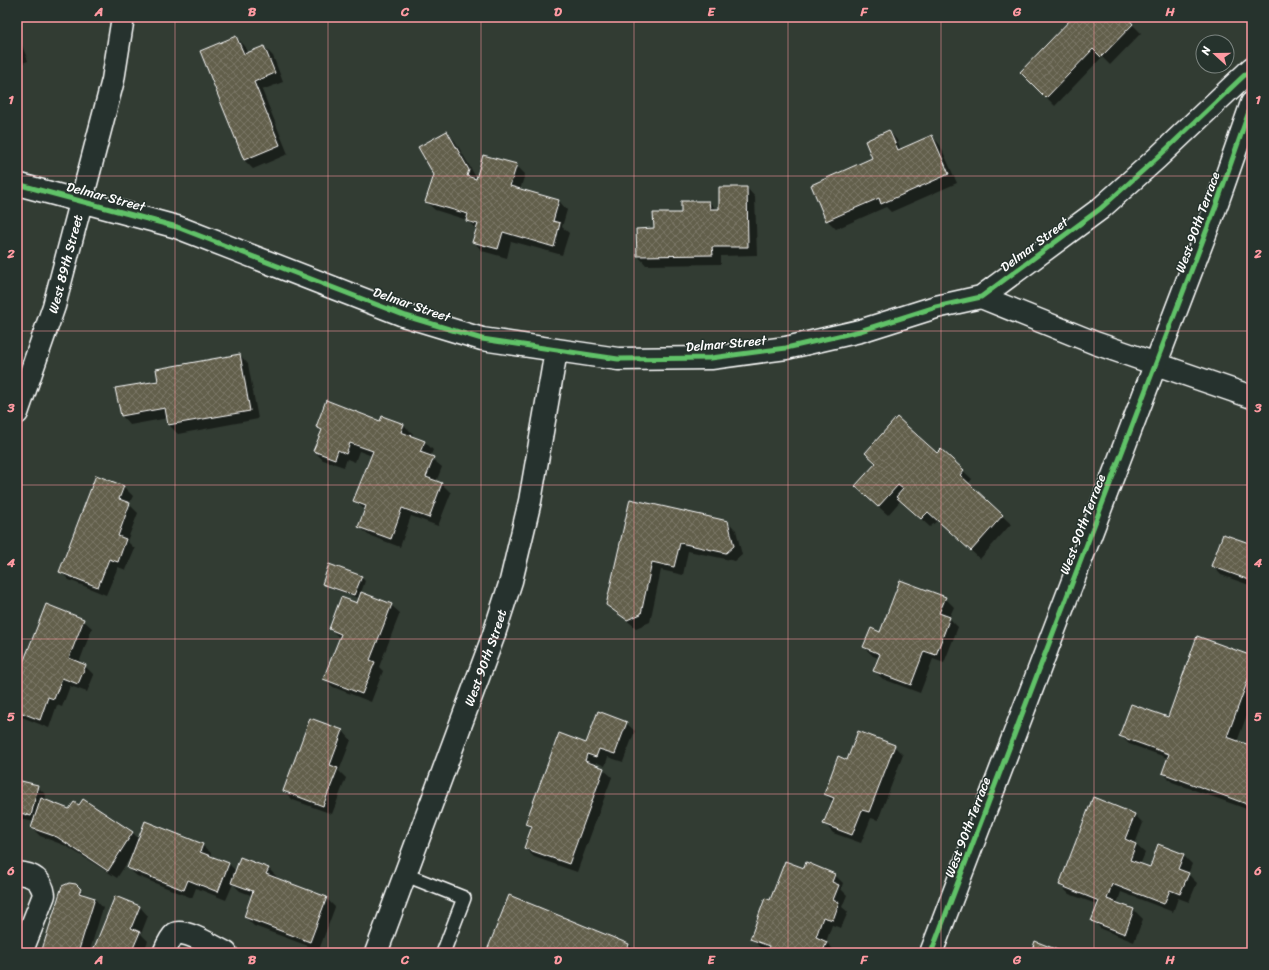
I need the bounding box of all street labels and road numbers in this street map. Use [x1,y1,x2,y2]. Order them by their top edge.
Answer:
street label: West 90th Terrace [1169,168,1226,276]
street label: Delmar Street [64,175,149,218]
street label: Delmar Street [995,210,1074,278]
street label: West 89th Street [41,212,90,316]
street label: Delmar Street [370,280,454,329]
street label: Delmar Street [685,328,768,358]
street label: West 90th Terrace [1053,471,1112,578]
street label: West 90th Street [457,606,513,709]
street label: West 90th Terrace [938,774,997,881]

